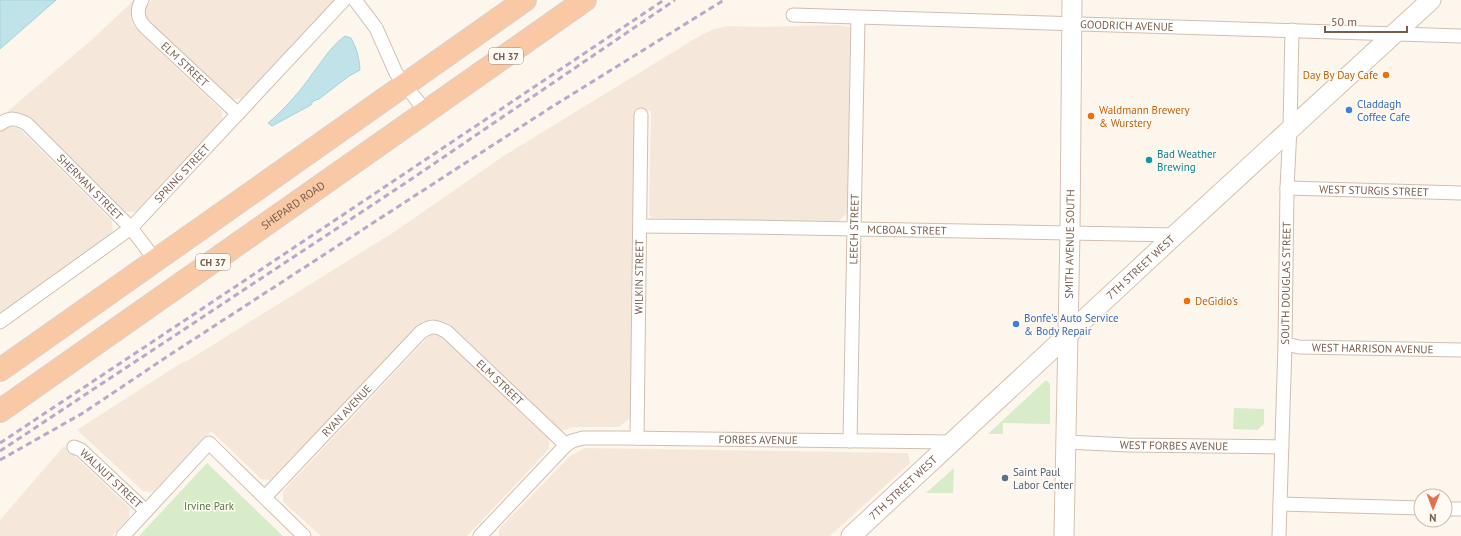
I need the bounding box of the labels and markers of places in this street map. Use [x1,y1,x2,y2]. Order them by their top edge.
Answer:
place label: Day By Day Cafe [1303,68,1378,82]
marker: Day By Day Cafe [1381,70,1391,80]
place label: Claddagh Coffee Cafe [1357,97,1410,124]
place label: Waldmann Brewery & Wurstery [1099,103,1191,130]
marker: Claddagh Coffee Cafe [1344,105,1354,115]
marker: Waldmann Brewery & Wurstery [1086,111,1096,121]
place label: Bad Weather Brewing [1157,147,1217,174]
marker: Bad Weather Brewing [1144,155,1154,165]
place label: DeGidio's [1195,294,1238,308]
marker: DeGidio's [1182,296,1192,306]
place label: Bonfe's Auto Service & Body Repair [1024,311,1119,338]
marker: Bonfe's Auto Service & Body Repair [1011,319,1021,329]
place label: Saint Paul Labor Center [1013,465,1073,492]
marker: Saint Paul Labor Center [1000,473,1010,483]

